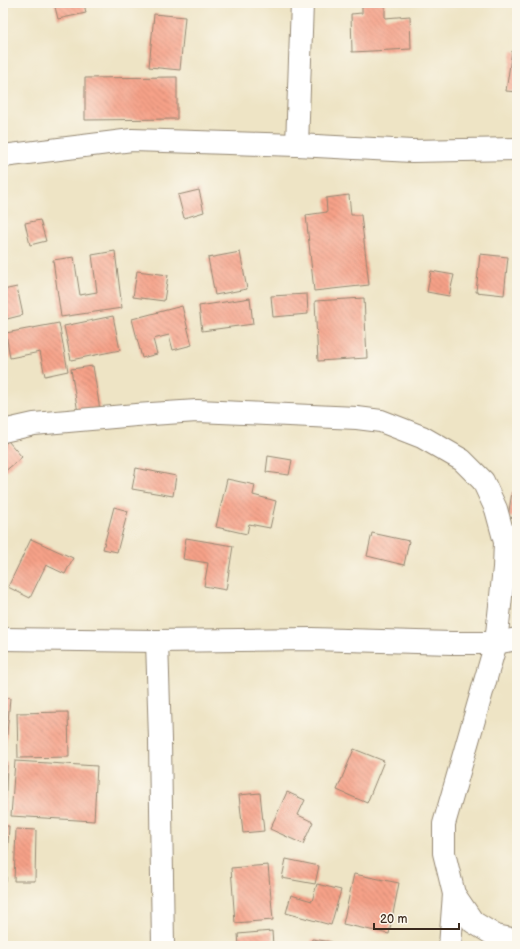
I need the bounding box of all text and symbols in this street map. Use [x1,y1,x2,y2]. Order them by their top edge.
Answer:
scale bar [374,905,459,931]
text: 20 m [380,912,407,927]

